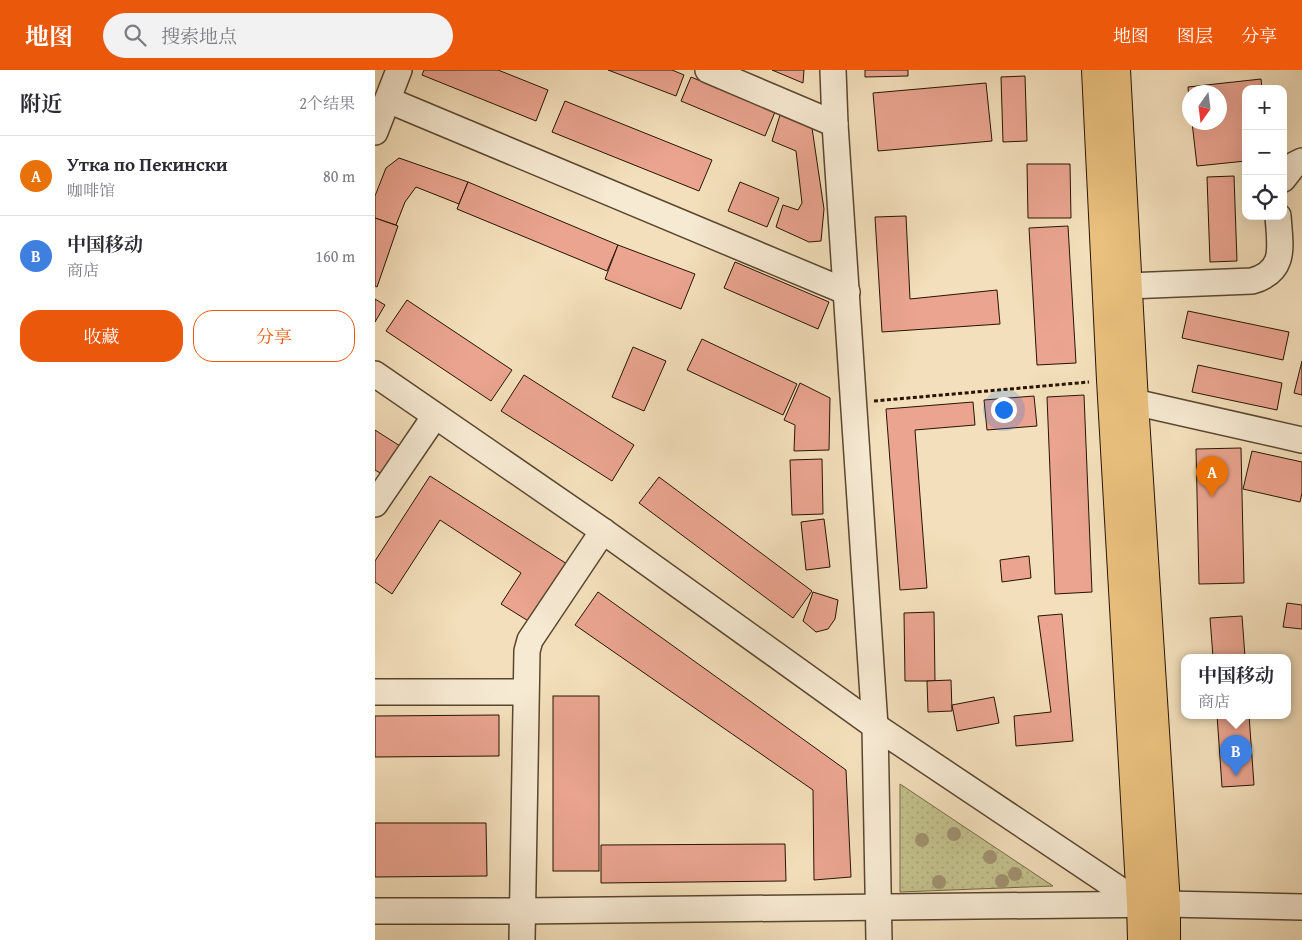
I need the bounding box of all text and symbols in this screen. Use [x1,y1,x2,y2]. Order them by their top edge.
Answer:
search box [103,13,453,58]
text: 地图 [25,19,73,54]
icon: search [121,21,149,49]
text: 搜索地点 [161,22,237,50]
text: 地图 [1113,22,1149,49]
text: 图层 [1177,22,1213,49]
text: 分享 [1241,22,1277,49]
north arrow [1182,85,1227,130]
map controls [1242,85,1287,220]
button: + [1242,85,1287,130]
text: 附近 [20,88,62,119]
text: 2个结果 [299,91,355,115]
button: − [1242,130,1287,175]
text: Утка по Пекински [67,150,228,178]
text: A [31,164,41,188]
text: 80 m [323,164,355,188]
button: locate [1242,175,1287,220]
text: 咖啡馆 [67,178,115,202]
text: 中国移动 [67,230,143,258]
text: B [31,244,41,268]
text: 160 m [315,244,355,268]
text: 商店 [67,258,99,282]
button: 收藏 [20,310,183,362]
button: 分享 [193,310,355,362]
your location [991,397,1017,423]
pin: A [1196,456,1228,497]
popup [1181,654,1291,719]
text: 中国移动 [1198,661,1274,689]
text: 商店 [1198,689,1230,713]
pin: B [1220,735,1252,776]

